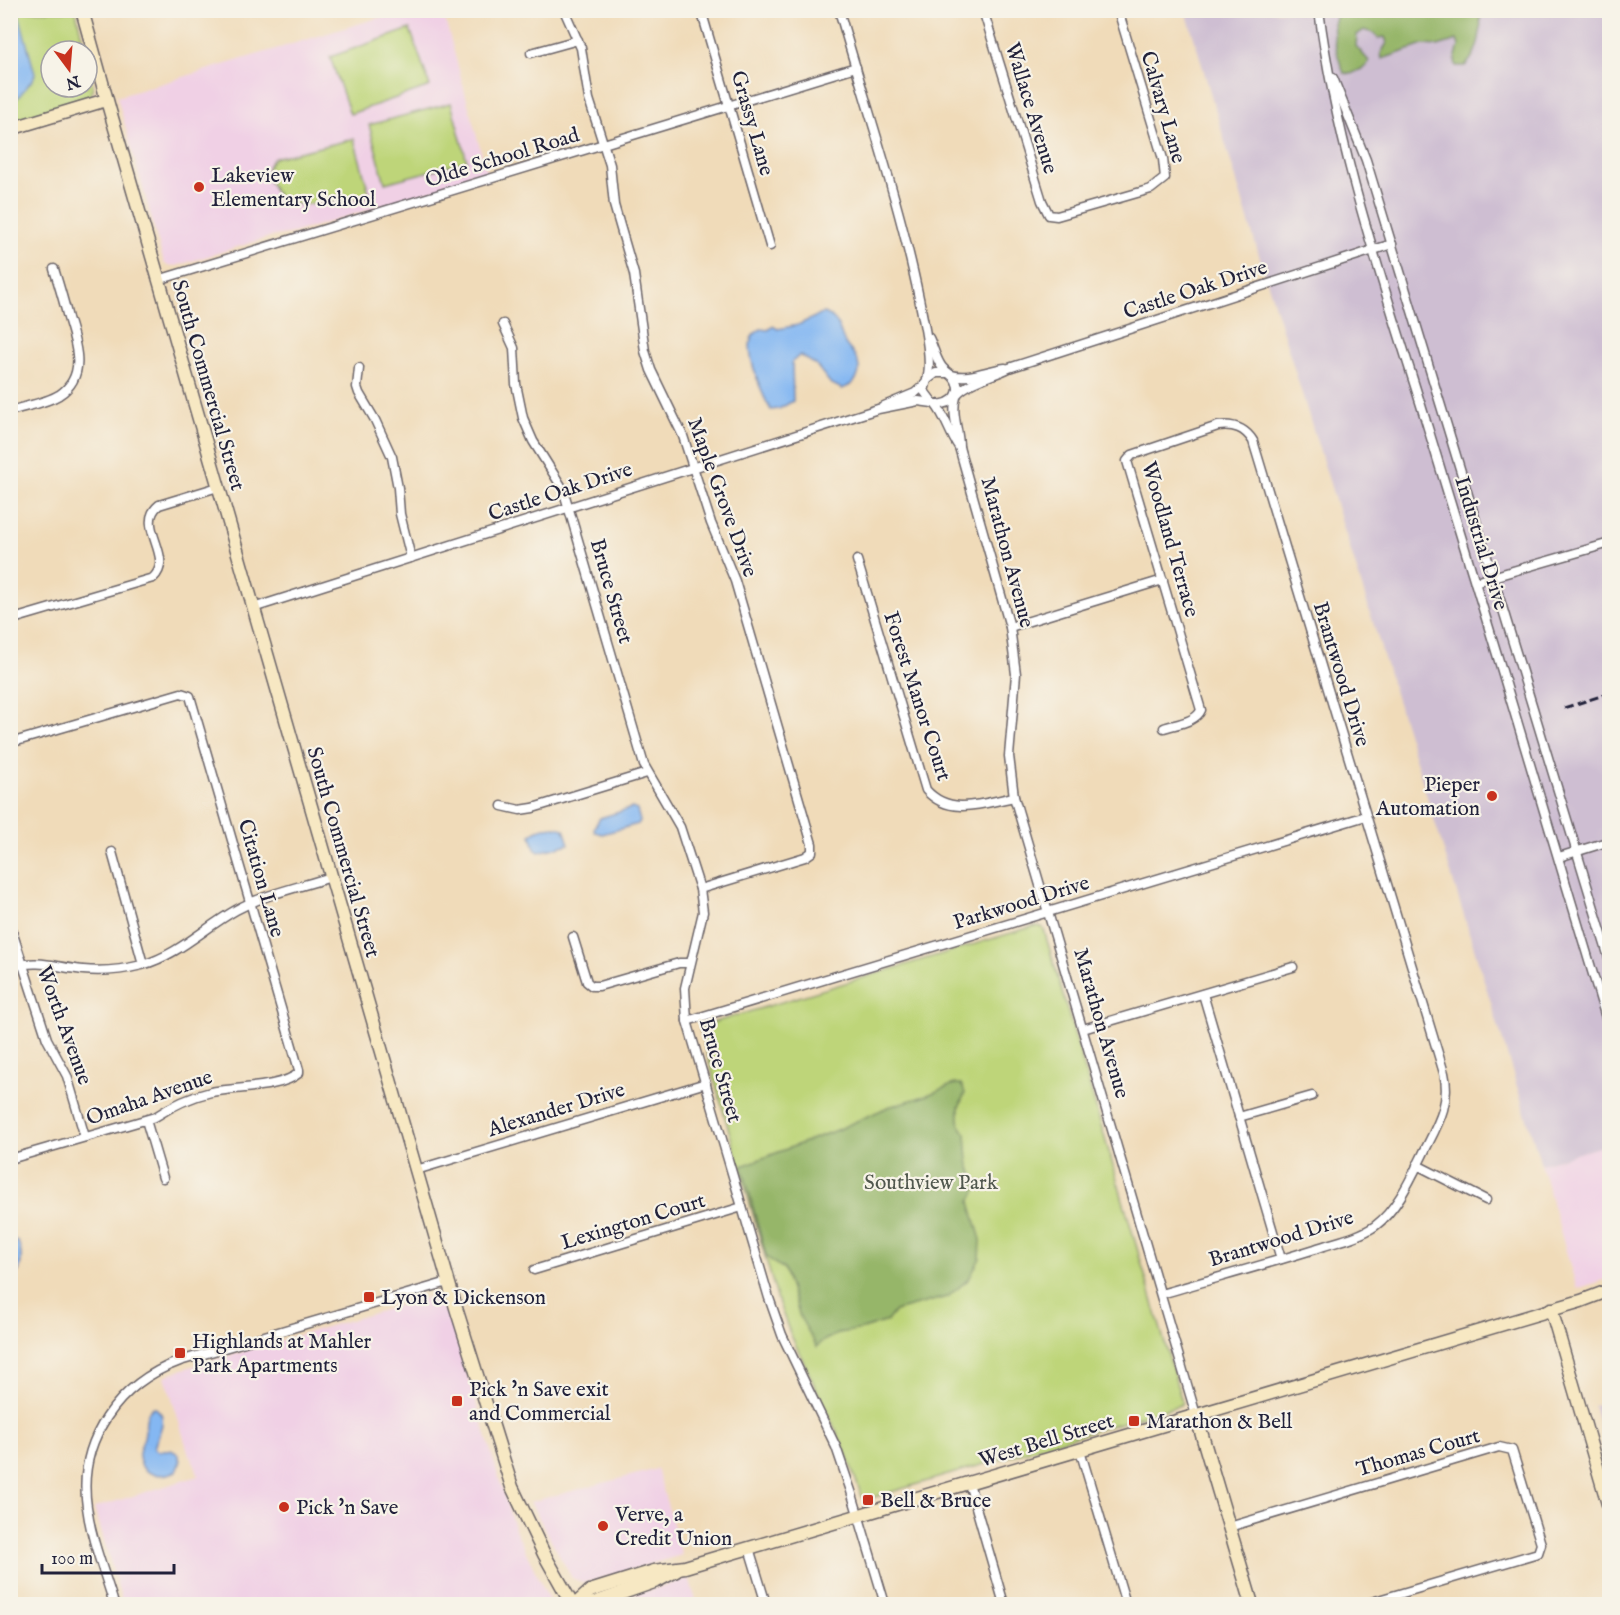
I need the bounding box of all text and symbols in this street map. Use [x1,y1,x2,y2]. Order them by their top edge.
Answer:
north arrow [39,39,99,99]
street label: Wallace Avenue [998,40,1063,178]
street label: Calvary Lane [1134,48,1192,167]
street label: Grassy Lane [724,68,780,179]
text: N [63,70,83,93]
street label: Olde School Road [422,122,584,195]
place label: Lakeview Elementary School [211,163,376,214]
marker: Lakeview Elementary School [192,180,206,194]
street label: Castle Oak Drive [1120,254,1271,326]
street label: South Commercial Street [165,277,251,494]
street label: Maple Grove Drive [680,414,763,581]
street label: Castle Oak Drive [485,456,636,528]
street label: Woodland Terrace [1134,458,1205,621]
street label: Industrial Drive [1447,473,1514,614]
street label: Marathon Avenue [973,474,1040,631]
street label: Bruce Street [583,536,638,647]
street label: Brantwood Drive [1306,599,1376,750]
street label: Forest Manor Court [876,608,957,785]
street label: South Commercial Street [300,744,386,961]
place label: Pieper Automation [1375,772,1480,823]
marker: Pieper Automation [1485,789,1499,803]
street label: Citation Lane [231,816,290,941]
street label: Parkwood Drive [950,870,1093,937]
street label: Marathon Avenue [1066,945,1135,1102]
street label: Worth Avenue [30,962,98,1089]
street label: Bruce Street [692,1015,747,1126]
street label: Omaha Avenue [83,1064,216,1133]
street label: Alexander Drive [484,1077,629,1144]
park label: Southview Park [864,1170,999,1197]
street label: Lexington Court [558,1188,709,1257]
street label: Brantwood Drive [1206,1204,1357,1274]
place label: Lyon & Dickenson [381,1285,546,1312]
marker: Lyon & Dickenson [362,1290,376,1304]
place label: Highlands at Mahler Park Apartments [192,1329,372,1380]
marker: Highlands at Mahler Park Apartments [173,1346,187,1360]
place label: Pick 'n Save exit and Commercial [469,1377,611,1428]
marker: Pick 'n Save exit and Commercial [450,1394,464,1408]
street label: West Bell Street [976,1408,1117,1475]
place label: Marathon & Bell [1146,1409,1293,1436]
marker: Marathon & Bell [1127,1414,1141,1428]
street label: Thomas Court [1354,1423,1483,1484]
place label: Bell & Bruce [880,1488,991,1515]
marker: Bell & Bruce [861,1493,875,1507]
place label: Pick 'n Save [296,1495,399,1522]
marker: Pick 'n Save [277,1500,291,1514]
place label: Verve, a Credit Union [614,1502,732,1553]
marker: Verve, a Credit Union [596,1519,610,1533]
scale bar [42,1537,174,1575]
text: 100 m [51,1548,93,1571]

